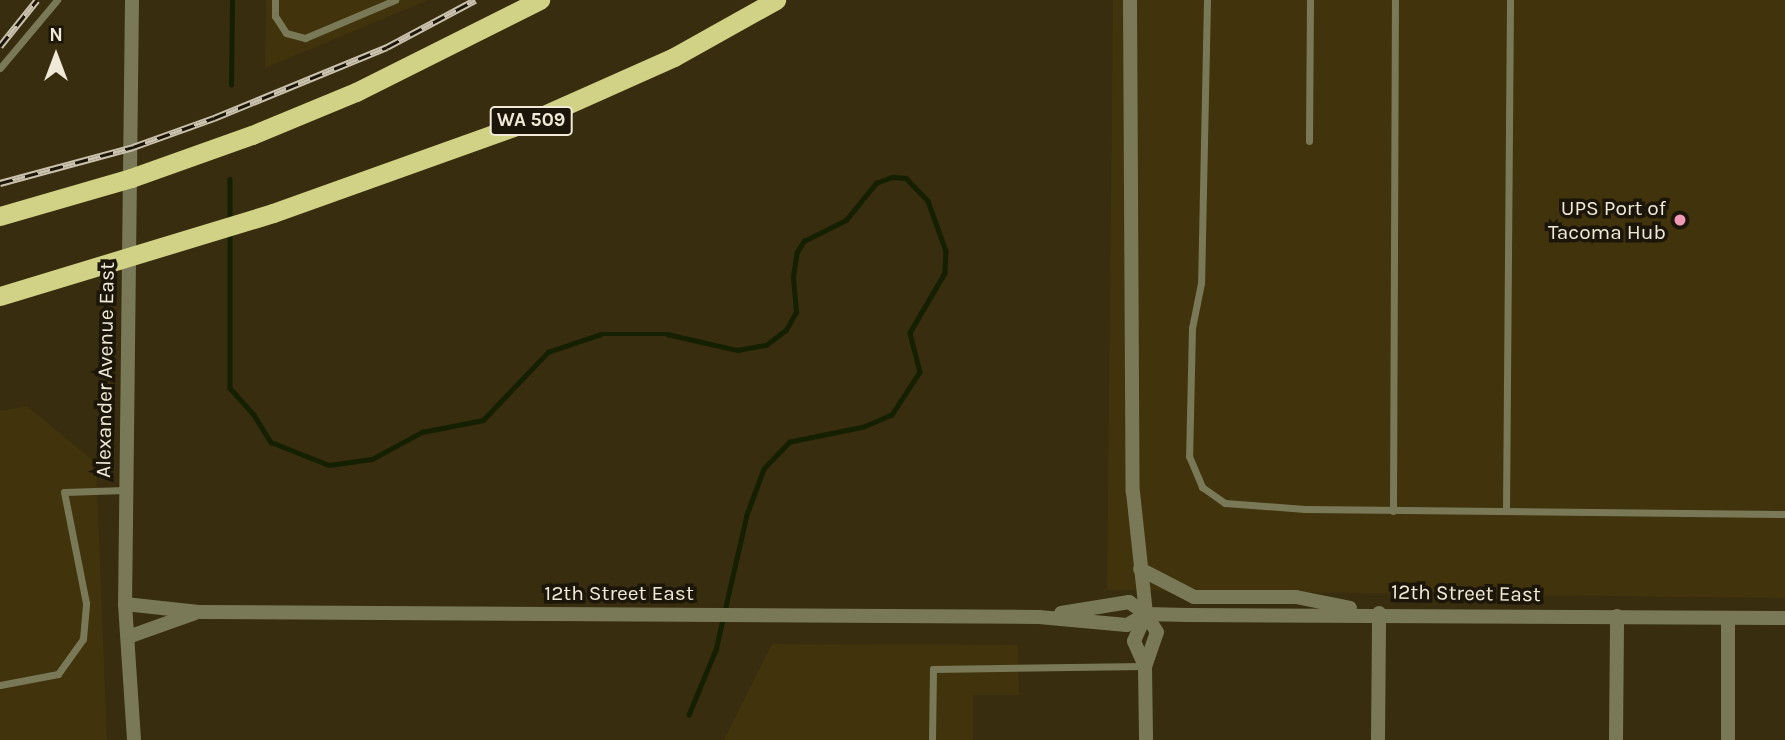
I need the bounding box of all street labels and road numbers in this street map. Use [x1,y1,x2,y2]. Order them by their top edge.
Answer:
road number: WA 509 [489,105,573,136]
street label: Alexander Avenue East [91,262,119,478]
street label: 12th Street East [1391,579,1541,607]
street label: 12th Street East [544,580,694,606]

